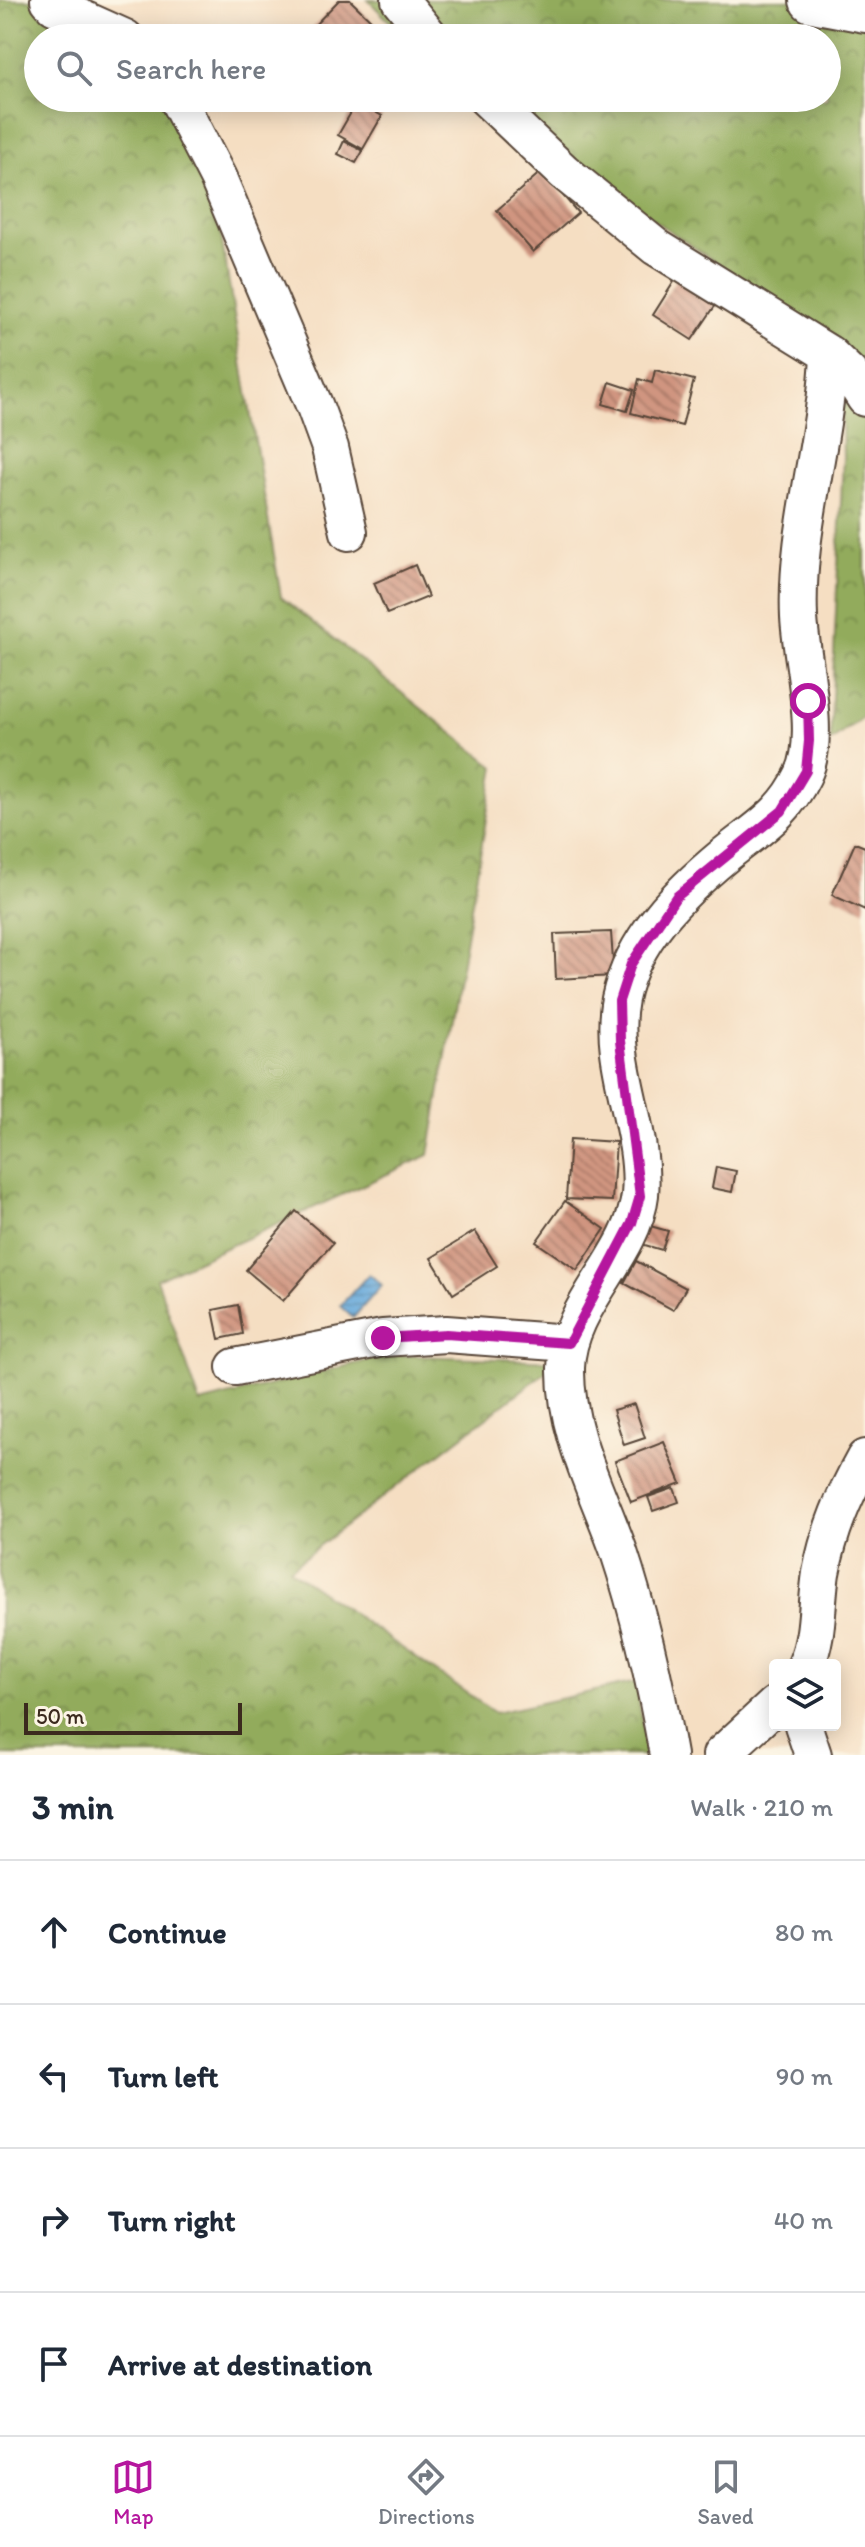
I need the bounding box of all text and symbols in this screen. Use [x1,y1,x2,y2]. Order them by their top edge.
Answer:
search box [24,24,841,112]
icon: search [52,46,96,90]
text: Search here [116,50,266,87]
route start [790,683,826,719]
route end [365,1320,401,1356]
map controls [769,1659,841,1731]
button: layers [769,1659,841,1731]
scale bar [24,1699,242,1735]
text: 50 m [36,1703,85,1730]
text: 3 min [32,1787,114,1828]
text: Walk · 210 m [690,1791,833,1823]
icon: ahead [32,1910,76,1954]
text: Continue [108,1914,227,1951]
text: 80 m [775,1916,833,1948]
icon: left [32,2054,76,2098]
text: Turn left [108,2058,219,2095]
text: 90 m [776,2060,833,2092]
icon: right [32,2198,76,2242]
text: Turn right [108,2202,236,2239]
text: 40 m [774,2204,833,2236]
icon: arrive [32,2342,76,2386]
text: Arrive at destination [108,2346,372,2383]
tab: Map [111,2455,155,2530]
tab: Directions [378,2455,475,2530]
tab: Saved [697,2455,754,2530]

